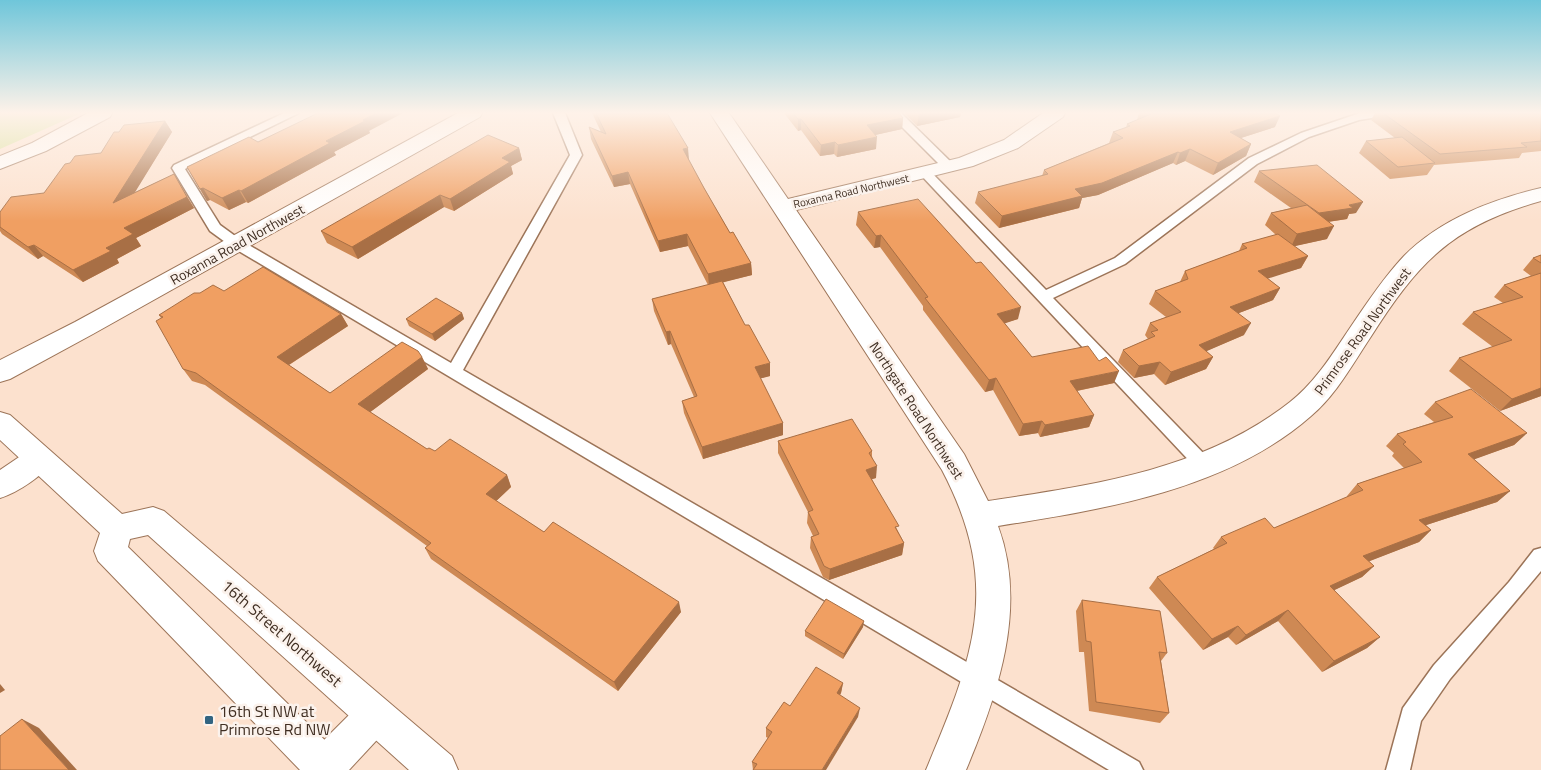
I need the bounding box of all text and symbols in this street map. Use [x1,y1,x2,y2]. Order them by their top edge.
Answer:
street label: Roxanna Road Northwest [792,170,911,212]
street label: Roxanna Road Northwest [166,198,308,290]
street label: Primrose Road Northwest [1308,263,1416,399]
street label: Northgate Road Northwest [865,337,969,483]
street label: 16th Street Northwest [217,574,348,692]
place label: 16th St NW at Primrose Rd NW [219,699,330,741]
marker: 16th St NW at Primrose Rd NW [203,714,215,726]

